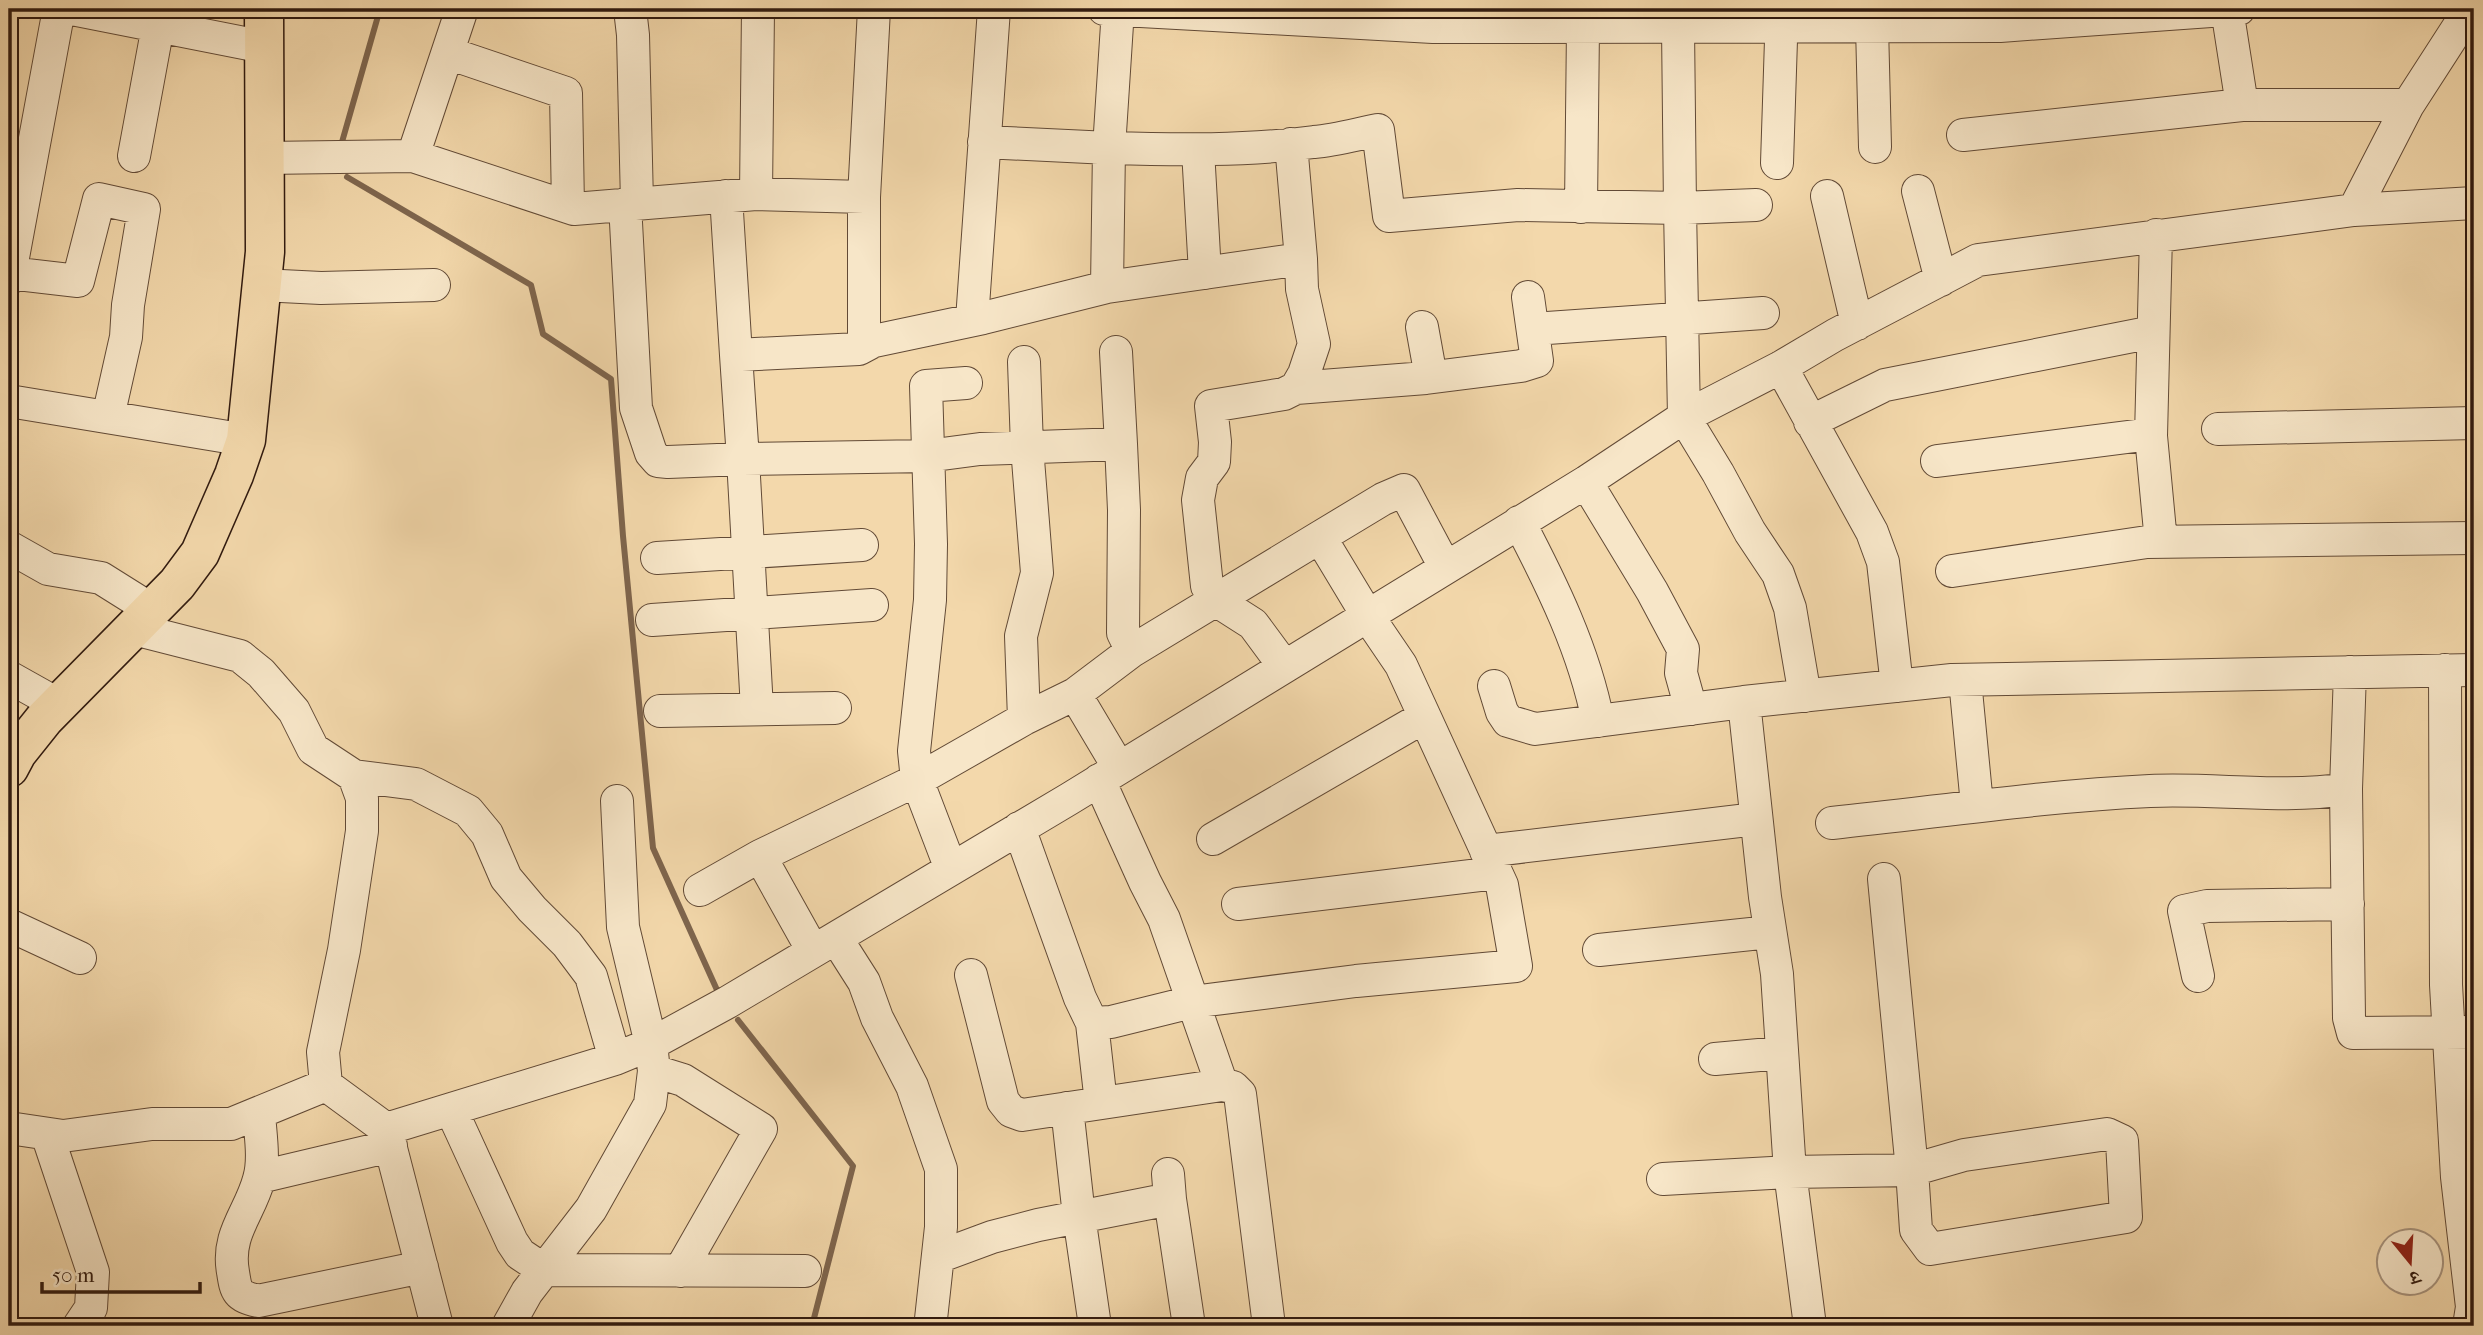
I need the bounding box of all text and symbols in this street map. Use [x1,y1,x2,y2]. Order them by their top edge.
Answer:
north arrow [2374,1226,2444,1296]
scale bar [42,1251,200,1295]
text: 50 m [52,1263,95,1287]
text: उ [2406,1265,2425,1290]

